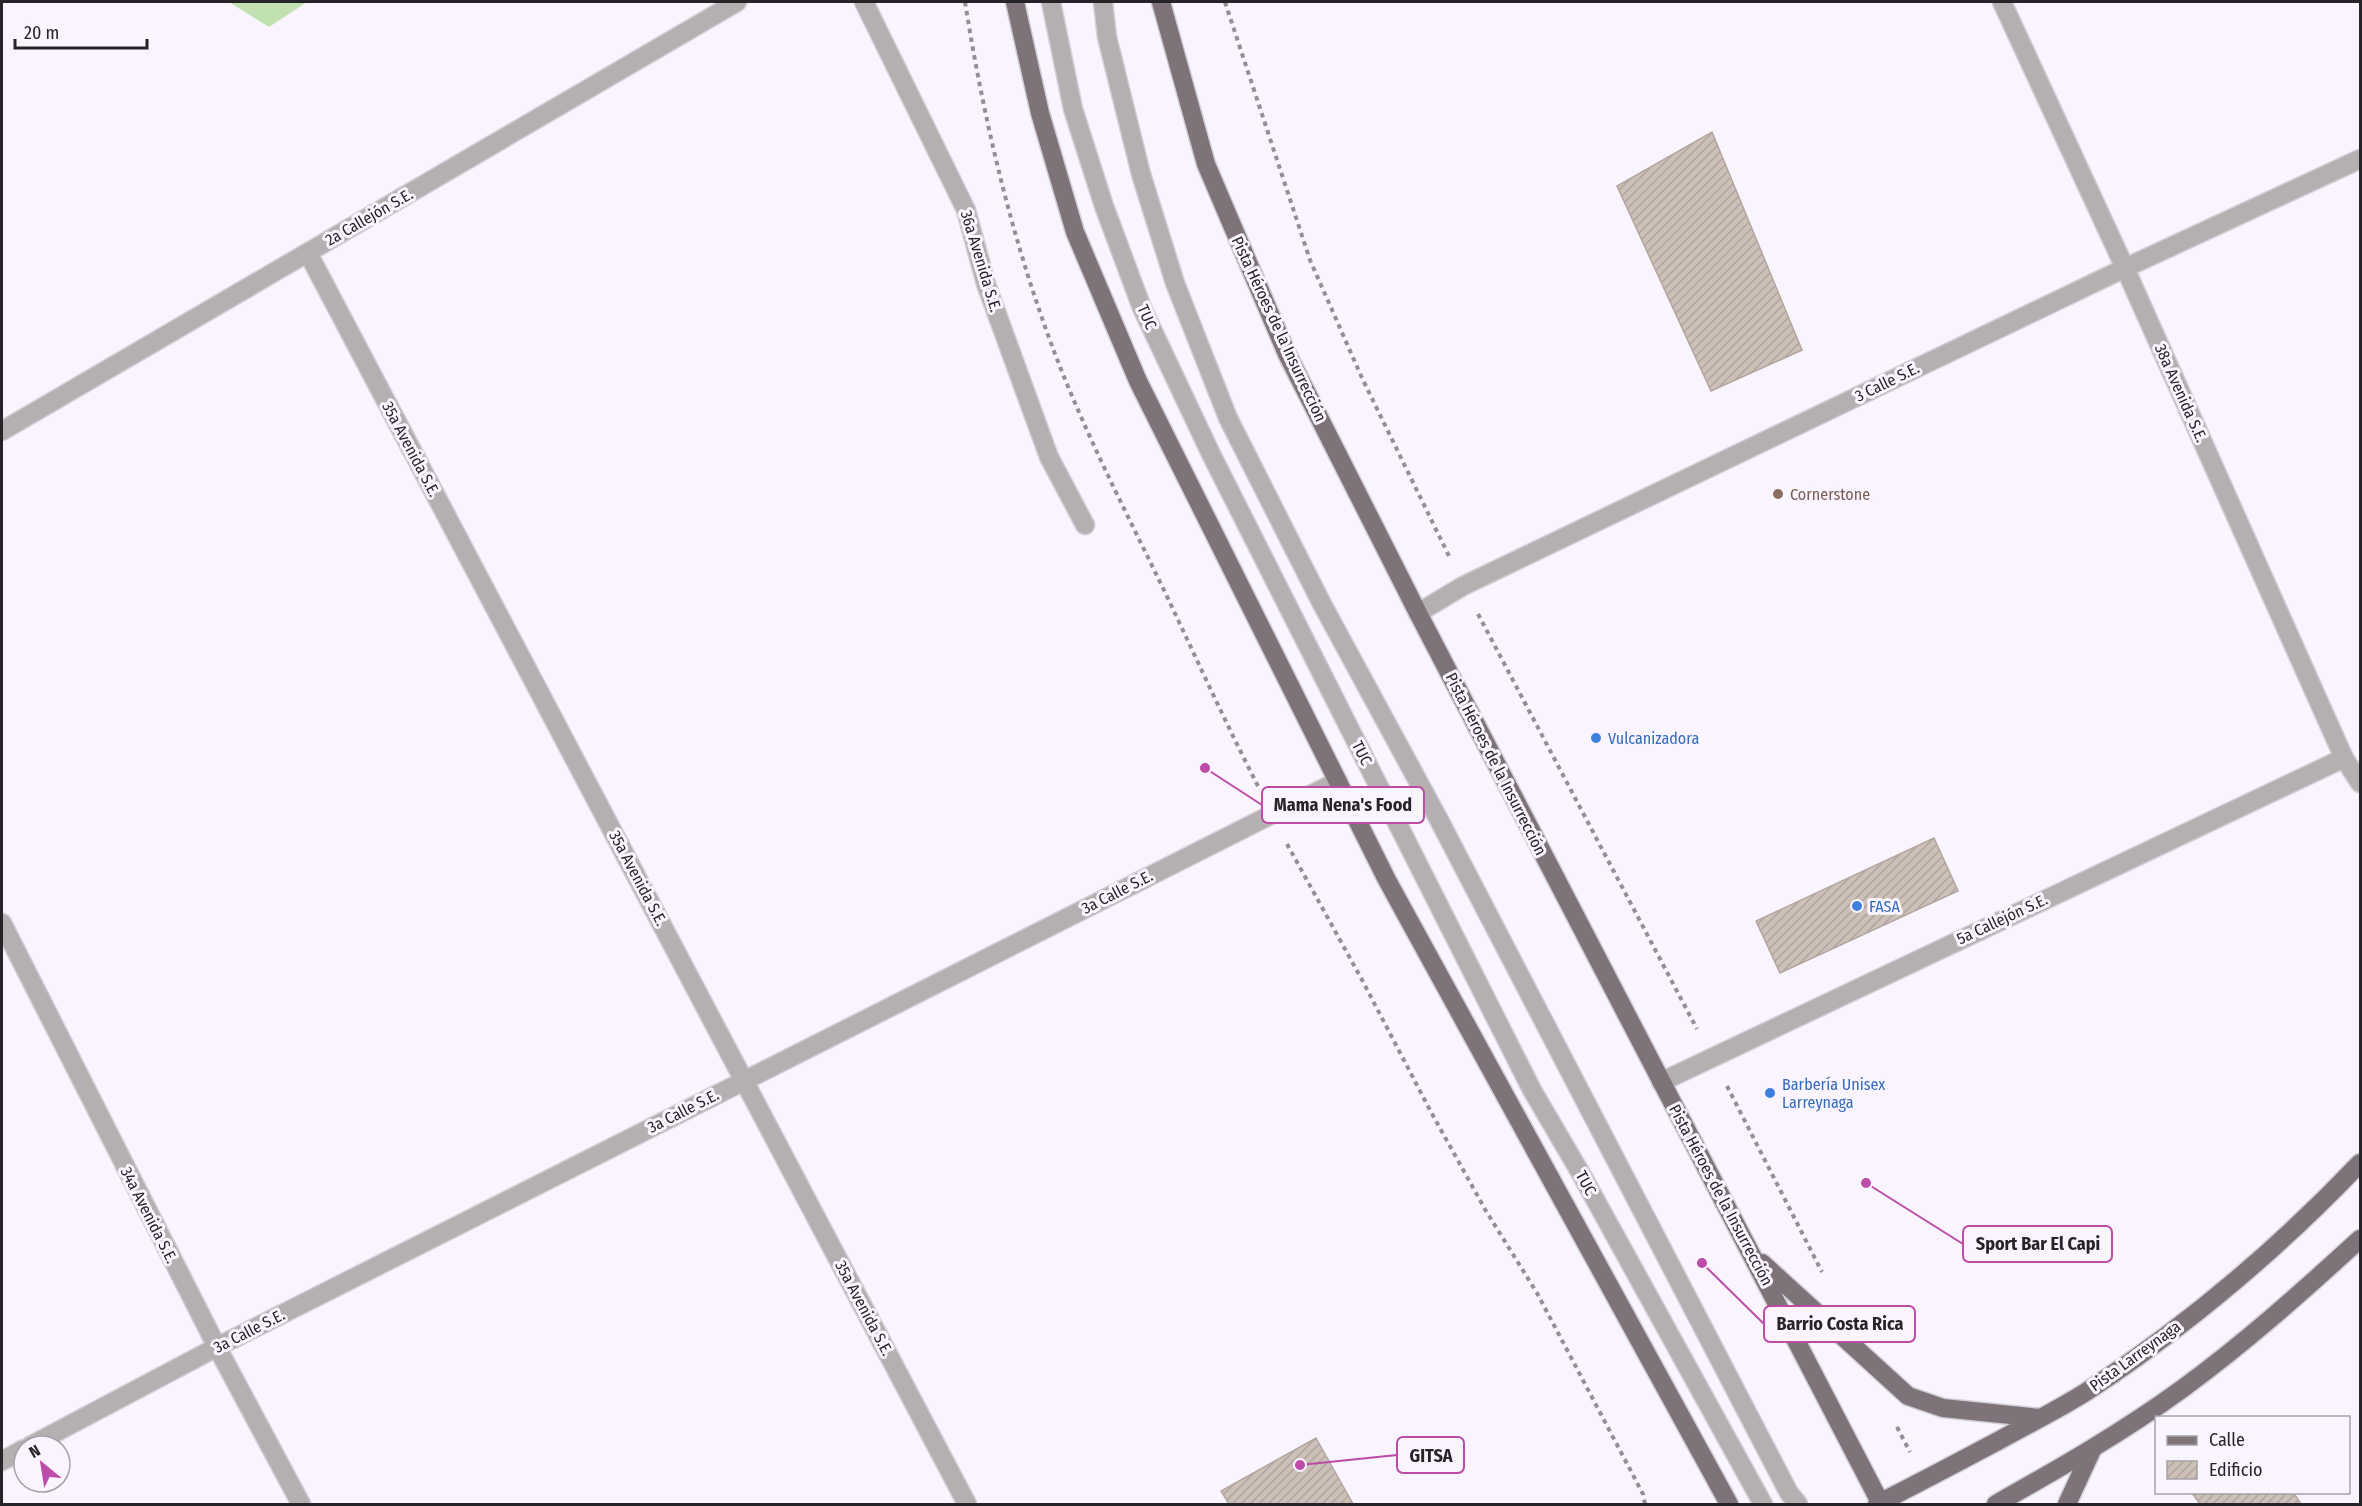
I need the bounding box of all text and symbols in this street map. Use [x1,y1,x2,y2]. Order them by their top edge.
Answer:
scale bar [15,12,147,50]
text: 20 m [24,22,59,44]
street label: 2a Callejón S.E. [322,184,416,250]
street label: 36a Avenida S.E. [957,208,1005,314]
street label: Pista Héroes de la Insurrección [1228,233,1330,425]
street label: TUC [1133,302,1161,332]
street label: 38a Avenida S.E. [2151,341,2211,445]
street label: 3 Calle S.E. [1852,358,1922,406]
street label: 35a Avenida S.E. [378,398,444,500]
place label: Cornerstone [1790,485,1870,504]
marker: Cornerstone [1771,487,1785,501]
street label: Pista Héroes de la Insurrección [1442,670,1550,858]
place label: Vulcanizadora [1608,729,1699,748]
marker: Vulcanizadora [1589,731,1603,745]
street label: TUC [1348,738,1376,768]
callout: Mama Nena's Food [1262,787,1424,823]
text: Mama Nena's Food [1274,794,1412,816]
street label: 35a Avenida S.E. [605,827,671,929]
street label: 3a Calle S.E. [1079,866,1155,918]
street label: 5a Callejón S.E. [1954,890,2050,948]
place label: FASA [1869,897,1900,916]
marker: FASA [1850,899,1864,913]
place label: Barbería Unisex Larreynaga [1782,1075,1885,1112]
street label: 3a Calle S.E. [645,1085,721,1137]
marker: Barbería Unisex Larreynaga [1763,1086,1777,1100]
street label: Pista Héroes de la Insurrección [1665,1101,1777,1289]
street label: 34a Avenida S.E. [117,1164,181,1266]
street label: TUC [1572,1167,1600,1199]
callout: Sport Bar El Capi [1963,1226,2112,1262]
text: Sport Bar El Capi [1976,1233,2100,1255]
street label: 35a Avenida S.E. [831,1257,897,1359]
street label: 3a Calle S.E. [211,1305,287,1357]
callout: Barrio Costa Rica [1764,1306,1915,1342]
text: Barrio Costa Rica [1776,1313,1904,1335]
street label: Pista Larreynaga [2086,1317,2184,1395]
legend [2155,1416,2350,1494]
text: Calle [2209,1429,2245,1451]
north arrow [12,1434,72,1494]
callout: GITSA [1397,1437,1464,1473]
text: N [26,1441,44,1462]
text: GITSA [1410,1445,1453,1467]
text: Edificio [2209,1459,2262,1481]

